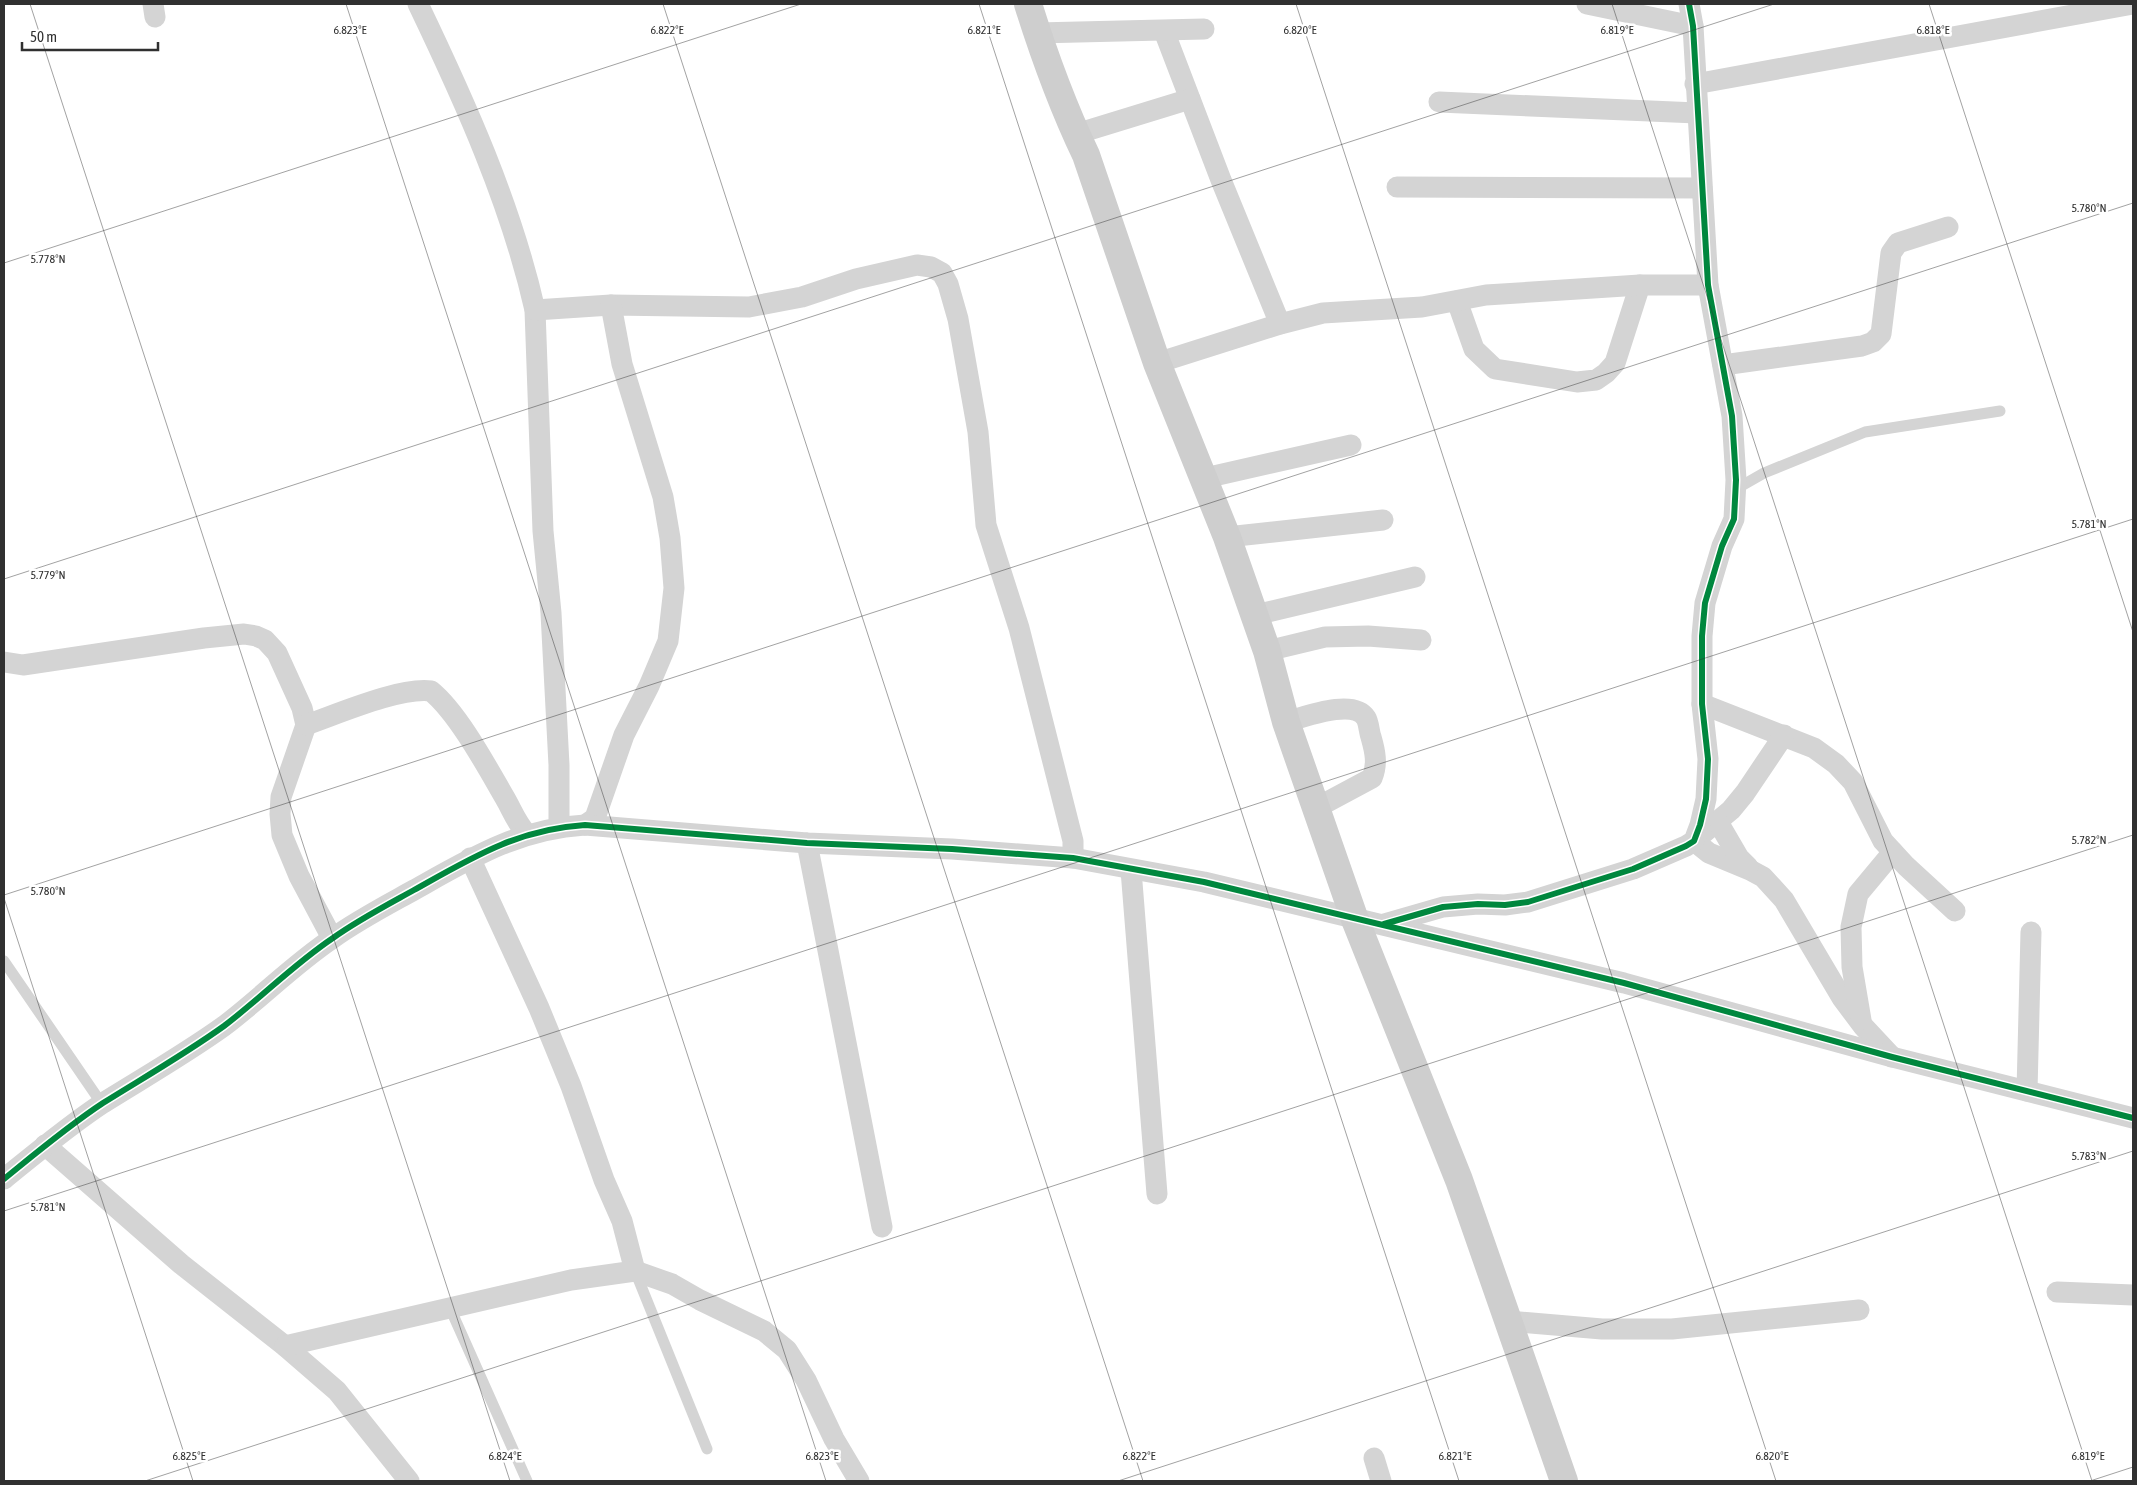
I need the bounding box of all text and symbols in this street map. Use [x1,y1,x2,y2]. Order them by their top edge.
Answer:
scale bar [22,20,159,52]
text: 6.823°E [333,23,367,37]
text: 6.822°E [650,23,684,37]
text: 6.821°E [967,23,1001,37]
text: 6.820°E [1283,23,1317,37]
text: 6.819°E [1600,23,1634,37]
text: 6.818°E [1916,23,1950,37]
text: 50 m [30,28,57,45]
text: 5.780°N [2071,201,2107,215]
text: 5.778°N [30,252,66,266]
text: 5.781°N [2071,517,2107,531]
text: 5.779°N [30,568,66,582]
text: 5.782°N [2071,833,2107,847]
text: 5.780°N [30,884,66,898]
text: 5.783°N [2071,1149,2107,1163]
text: 5.781°N [30,1200,66,1214]
text: 6.825°E [172,1449,206,1463]
text: 6.824°E [488,1449,522,1463]
text: 6.823°E [805,1449,839,1463]
text: 6.822°E [1122,1449,1156,1463]
text: 6.821°E [1438,1449,1472,1463]
text: 6.820°E [1755,1449,1789,1463]
text: 6.819°E [2071,1449,2105,1463]

